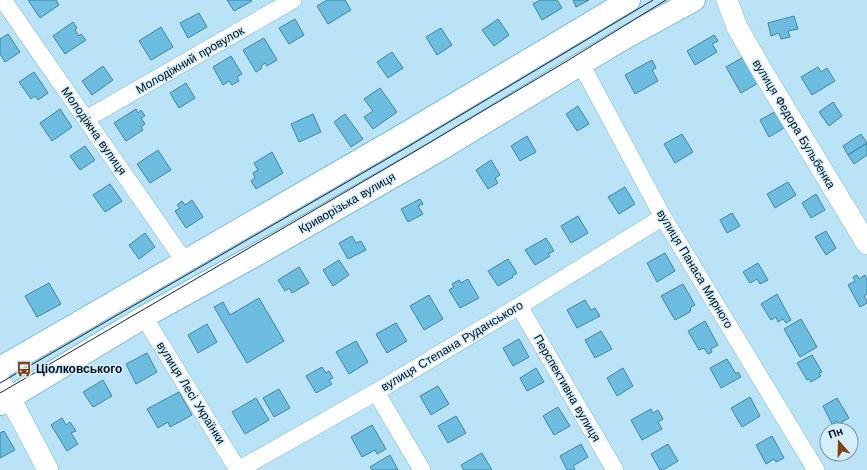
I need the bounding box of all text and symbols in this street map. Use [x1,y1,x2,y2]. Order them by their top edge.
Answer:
street label: Молодіжний провулок [133,23,247,97]
street label: вулиця Федора Бульбенка [750,57,838,192]
street label: Молодіжна вулиця [58,84,130,178]
street label: Криворізька вулиця [296,170,398,236]
street label: вулиця Панаса Мирного [654,207,736,331]
street label: вулиця Степана Руданського [378,298,526,394]
street label: Перспективна вулиця [531,332,603,444]
street label: вулиця Лесі Українки [154,339,228,447]
bus stop icon: Ціолковського [15,360,33,378]
place label: Ціолковського [36,362,122,376]
north arrow [819,422,859,462]
text: Пн [827,424,845,442]

